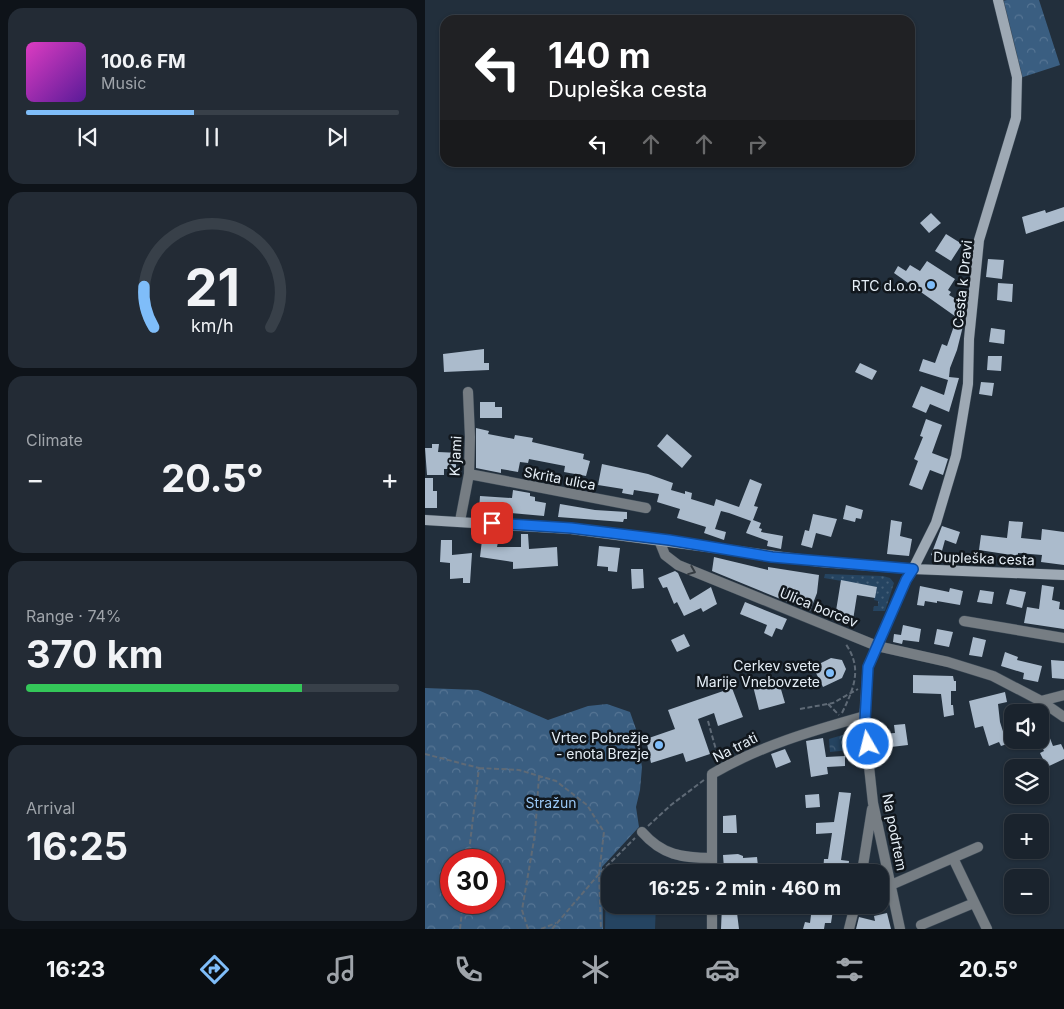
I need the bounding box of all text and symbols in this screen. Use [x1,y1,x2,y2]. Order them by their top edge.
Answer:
text: 140 m [548,34,651,76]
icon: left [465,35,530,100]
text: 100.6 FM [101,50,186,73]
text: Music [101,73,146,93]
text: Dupleška cesta [548,76,707,102]
icon: previous [74,123,102,151]
icon: pause [198,123,226,151]
icon: next [323,123,351,151]
icon: left [584,130,612,158]
icon: ahead [637,130,665,158]
icon: ahead [690,130,718,158]
icon: right [743,130,771,158]
street label: Cesta k Dravi [949,239,975,329]
text: 21 [185,256,240,319]
place label: RTC d.o.o. [852,277,921,294]
marker: RTC d.o.o. [925,279,937,291]
text: km/h [191,315,234,336]
text: Climate [26,430,83,450]
street label: K jami [445,435,465,477]
text: 20.5° [161,455,264,501]
text: − [26,462,45,496]
text: + [380,462,399,496]
street label: Skrita ulica [523,463,597,493]
pin [471,502,513,544]
icon: arrive [478,509,506,537]
street label: Dupleška cesta [933,548,1035,568]
one-way arrow [688,565,696,575]
street label: Ulica borcev [777,584,861,630]
text: Range · 74% [26,606,122,626]
text: 370 km [26,631,163,677]
place label: Cerkev svete Marije Vnebovzete [696,657,820,690]
marker: Cerkev svete Marije Vnebovzete [824,667,836,679]
map controls [1004,704,1049,914]
button: sound [1004,704,1049,749]
position arrow [841,717,893,769]
place label: Vrtec Pobrežje - enota Brezje [551,729,649,762]
street label: Na trati [710,729,760,765]
marker: Vrtec Pobrežje - enota Brezje [653,739,665,751]
button: layers [1004,759,1049,804]
street label: Na podrtem [879,792,911,872]
park label: Stražun [526,794,576,811]
text: Arrival [26,798,75,818]
button: + [1004,814,1049,859]
text: 16:25 [26,823,128,869]
speed limit sign: 30 [440,849,505,914]
button: − [1004,869,1049,914]
text: 16:25 · 2 min · 460 m [649,877,841,900]
icon: directions [197,952,232,987]
icon: music [324,952,359,987]
icon: phone [451,952,486,987]
icon: climate [578,952,613,987]
icon: car [705,952,740,987]
icon: filters [832,952,867,987]
text: 16:23 [46,956,105,982]
text: 20.5° [959,956,1018,982]

